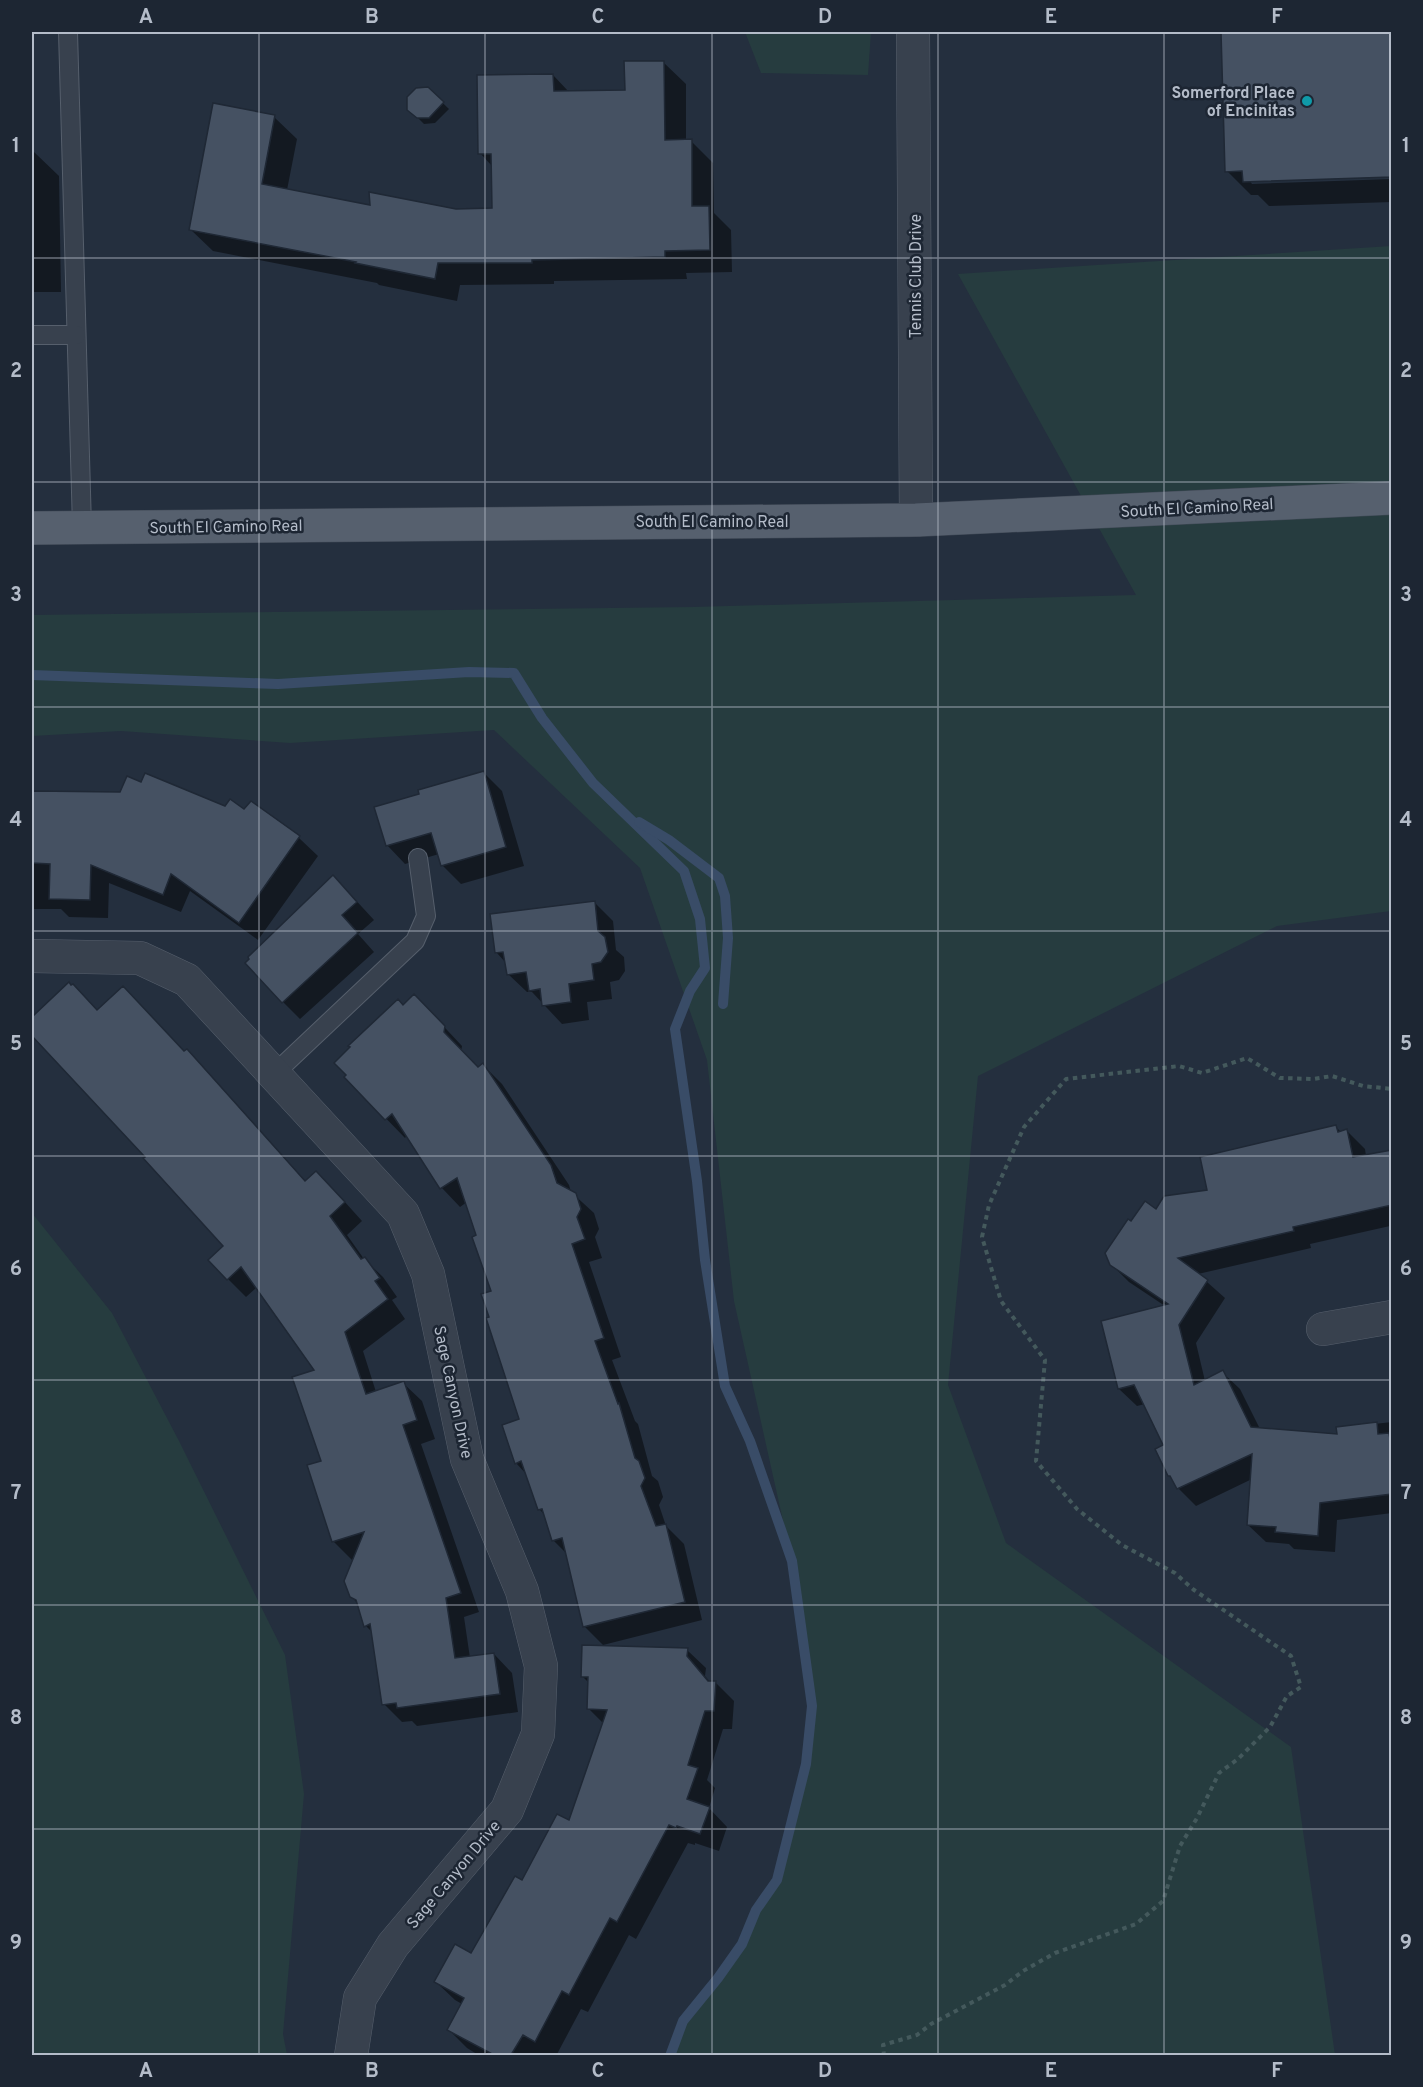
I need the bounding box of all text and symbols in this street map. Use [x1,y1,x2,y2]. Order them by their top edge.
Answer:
text: A [139,5,153,31]
text: B [365,5,379,31]
text: C [592,5,604,31]
text: D [818,5,832,31]
text: E [1045,5,1057,31]
text: F [1271,5,1283,31]
place label: Somerford Place of Encinitas [1171,84,1295,122]
marker: Somerford Place of Encinitas [1300,94,1314,108]
text: 1 [12,134,20,160]
text: 1 [1402,134,1410,160]
street label: Tennis Club Drive [907,214,927,338]
text: 2 [10,359,22,385]
text: 2 [1400,359,1412,385]
street label: South El Camino Real [1120,495,1274,523]
street label: South El Camino Real [635,513,789,533]
street label: South El Camino Real [149,517,303,539]
text: 3 [10,583,22,609]
text: 3 [1400,583,1412,609]
text: 4 [10,808,22,834]
text: 4 [1400,808,1412,834]
text: 5 [10,1032,22,1058]
text: 5 [1400,1032,1412,1058]
text: 6 [10,1257,22,1283]
text: 6 [1400,1257,1412,1283]
street label: Sage Canyon Drive [428,1324,476,1461]
text: 7 [11,1481,21,1507]
text: 7 [1401,1481,1411,1507]
text: 8 [10,1706,22,1732]
text: 8 [1400,1706,1412,1732]
street label: Sage Canyon Drive [403,1817,506,1934]
text: 9 [10,1931,22,1957]
text: 9 [1400,1931,1412,1957]
text: A [139,2059,153,2085]
text: B [365,2059,379,2085]
text: C [592,2059,604,2085]
text: D [818,2059,832,2085]
text: E [1045,2059,1057,2085]
text: F [1271,2059,1283,2085]

